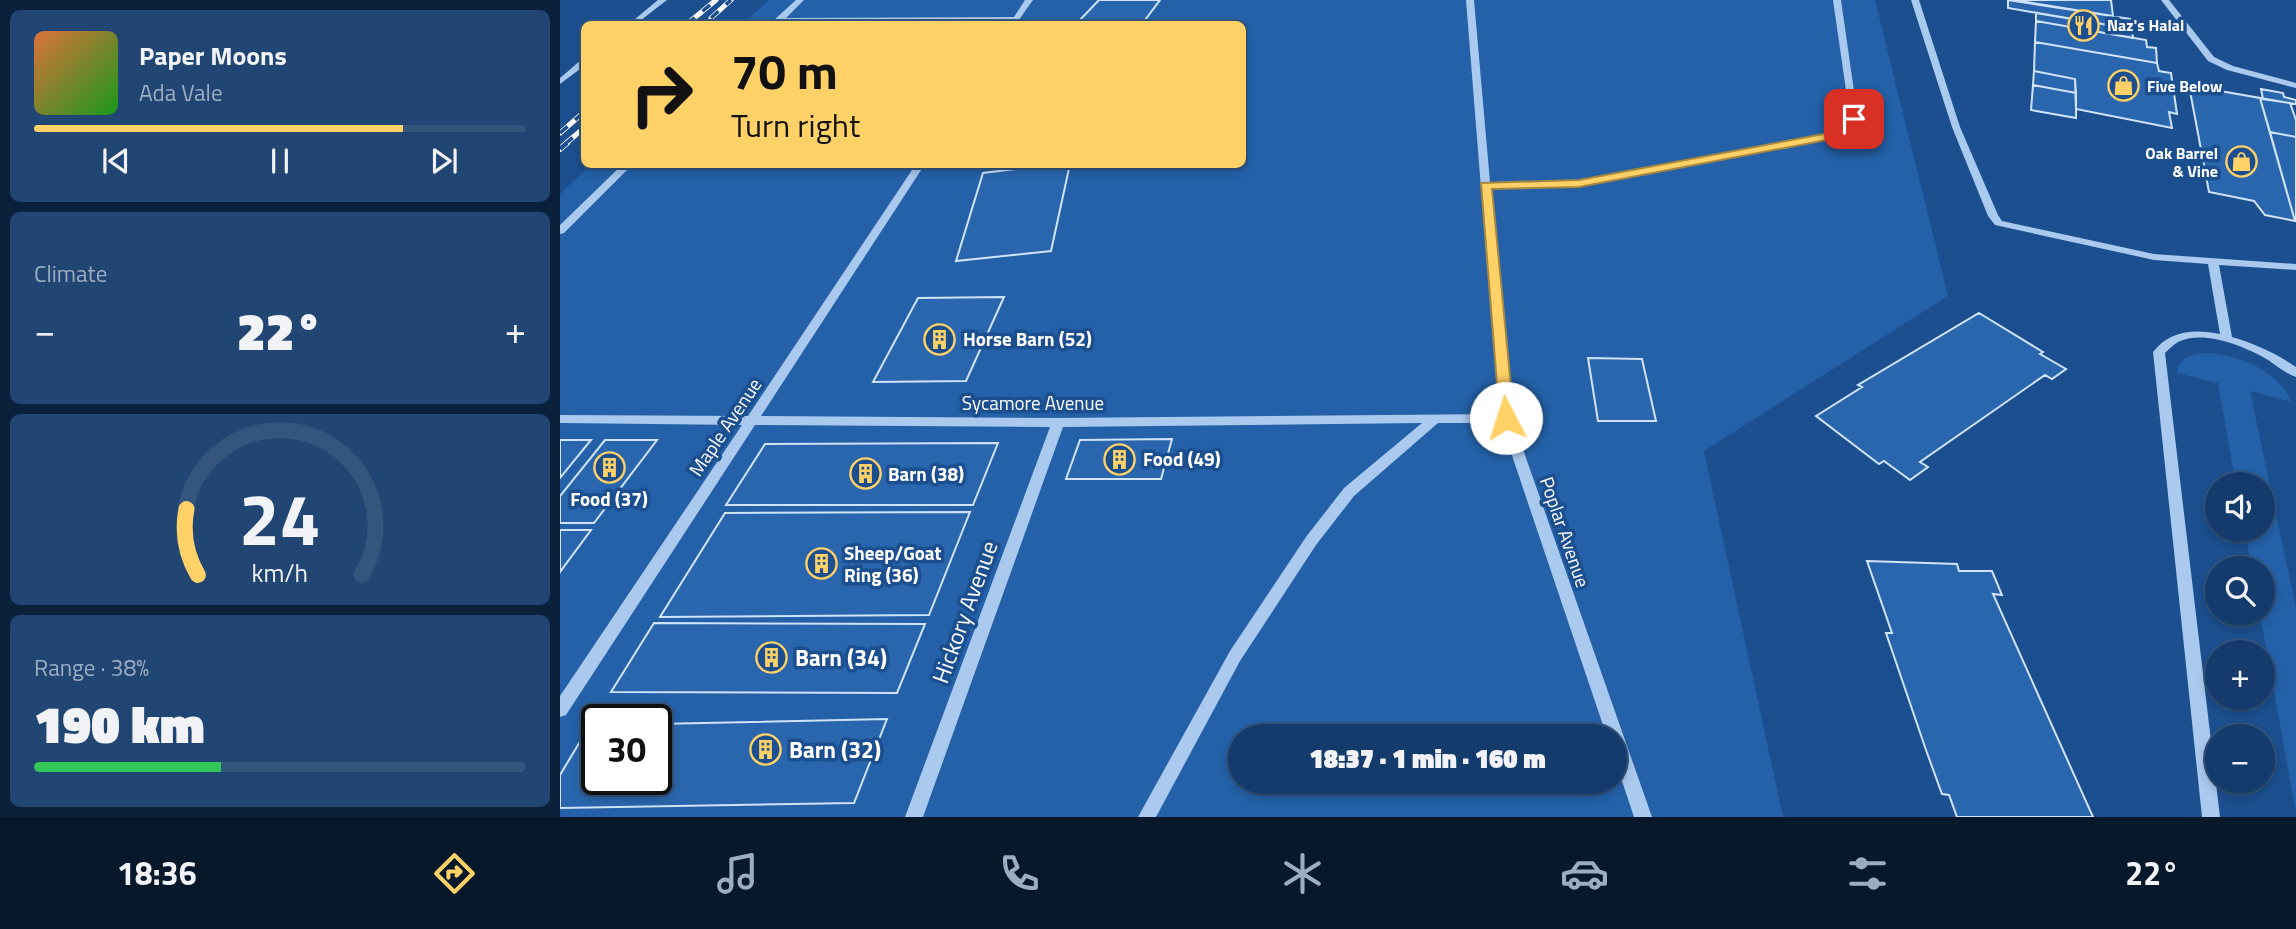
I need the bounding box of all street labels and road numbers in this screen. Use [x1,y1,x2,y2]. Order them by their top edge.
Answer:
street label: Maple Avenue [681,372,768,482]
street label: Sycamore Avenue [962,388,1104,417]
street label: Poplar Avenue [1533,473,1598,591]
street label: Hickory Avenue [923,536,1007,688]

